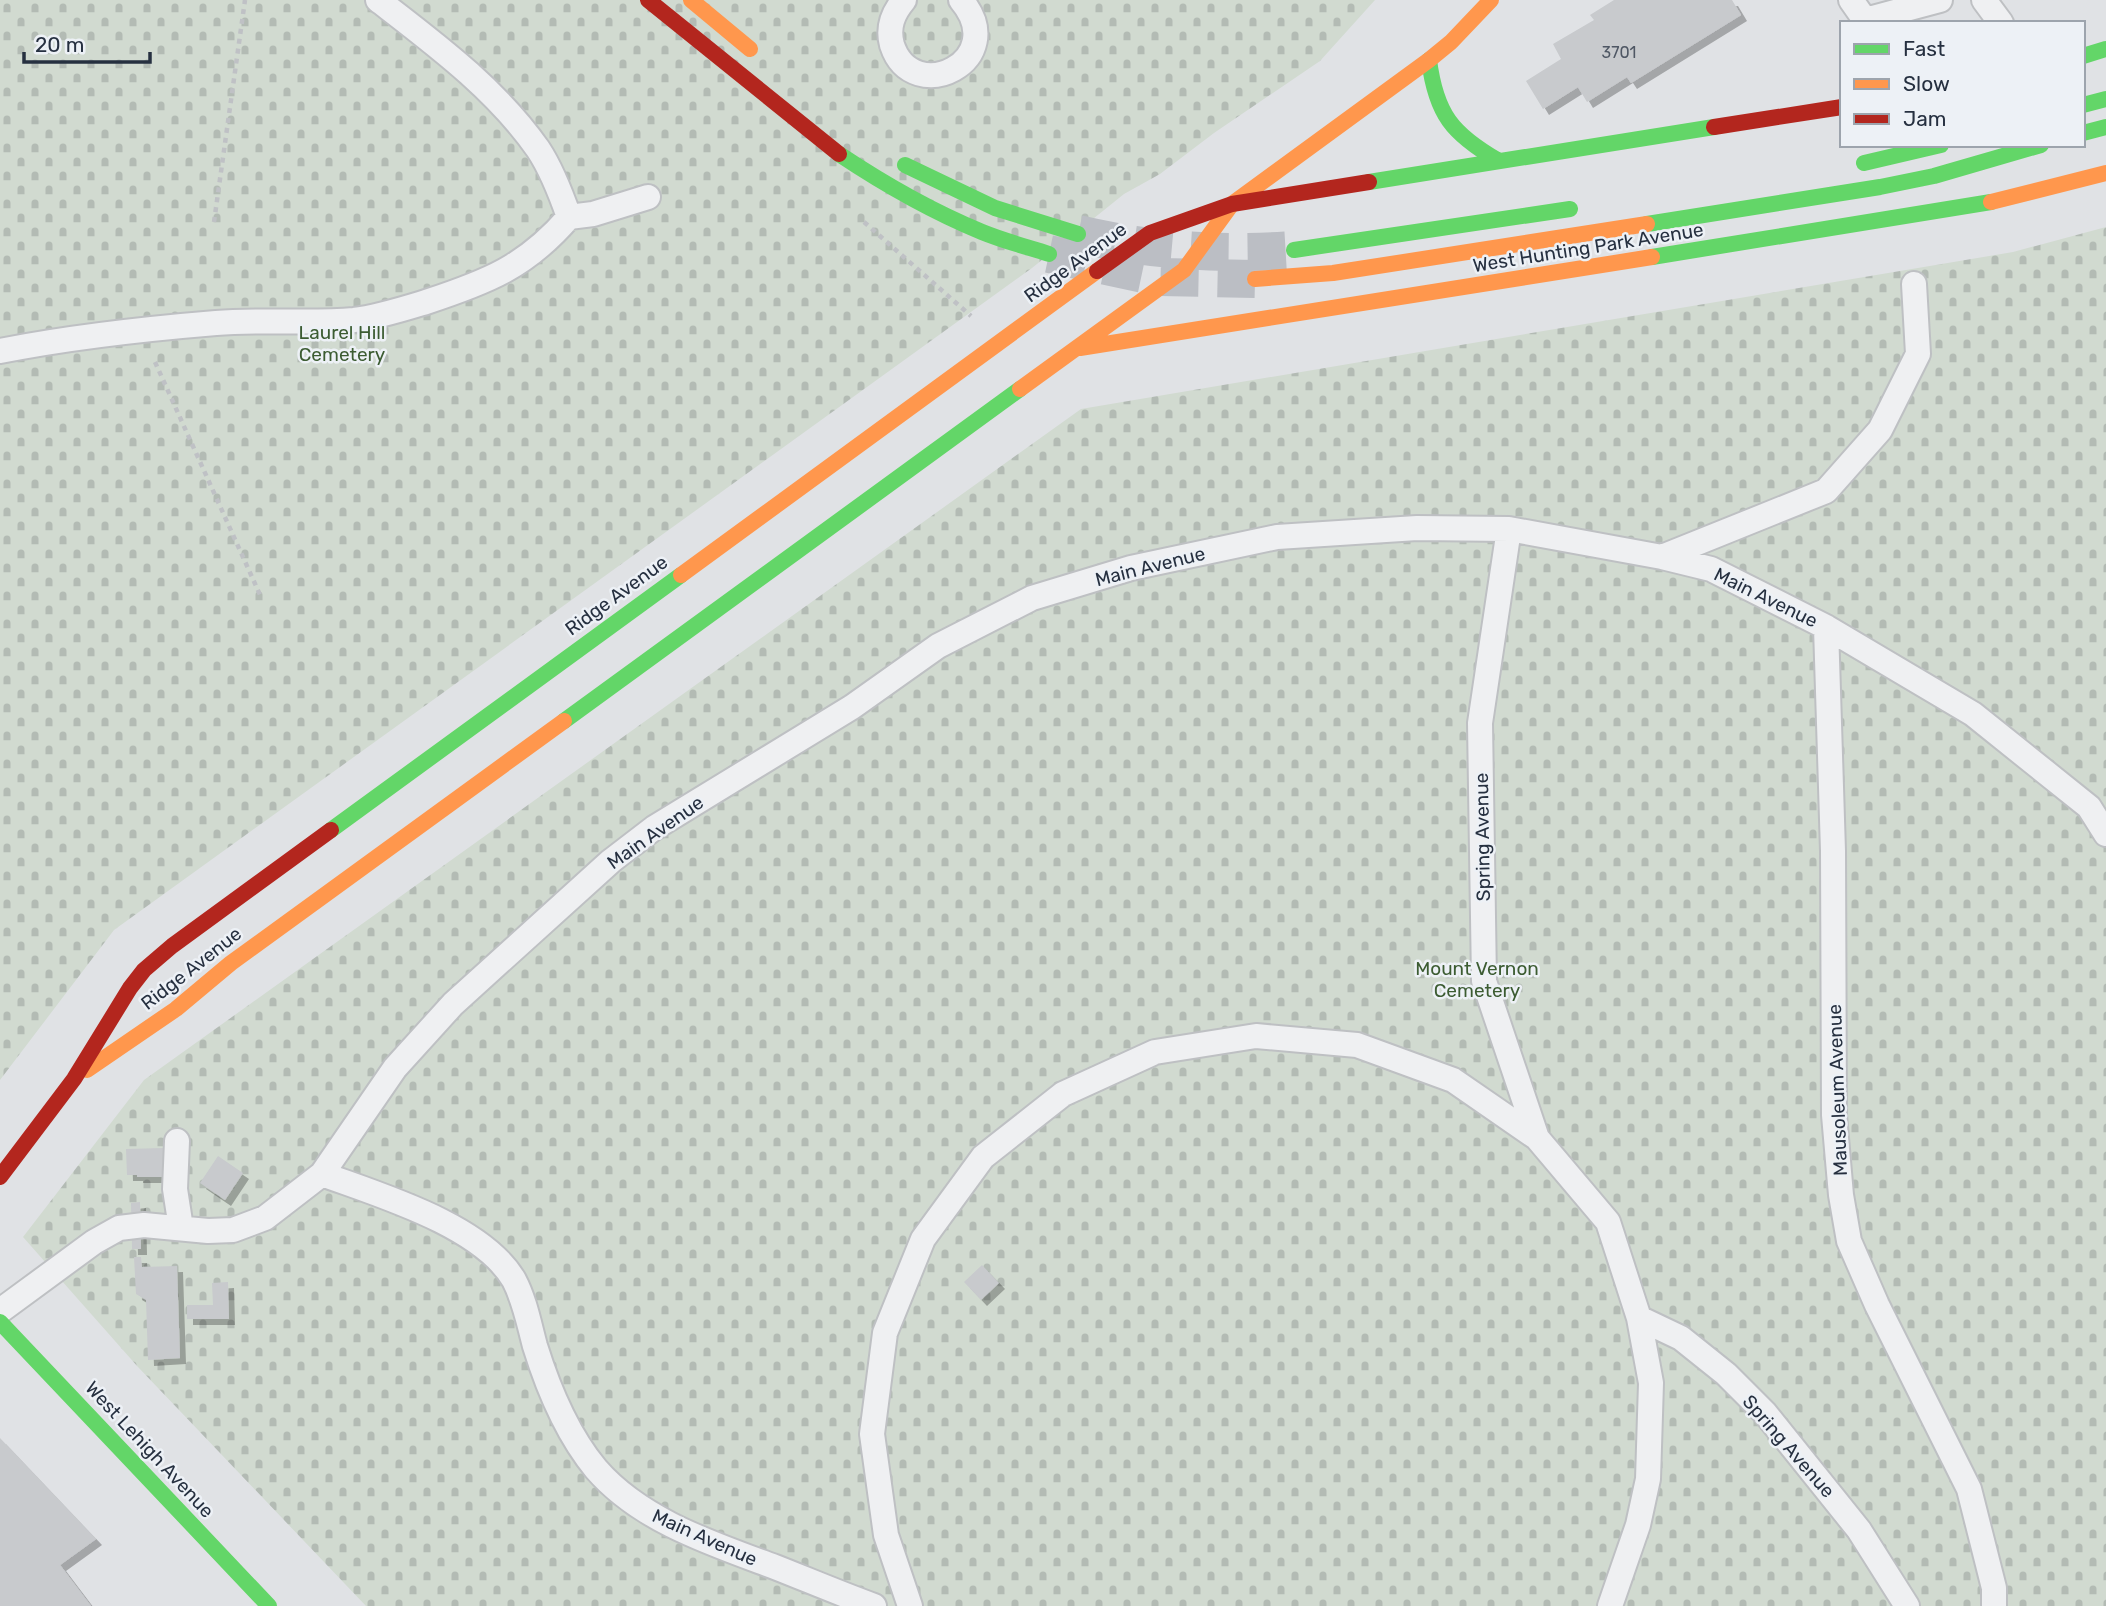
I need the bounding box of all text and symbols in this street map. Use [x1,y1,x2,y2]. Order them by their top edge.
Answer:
scale bar [24,21,150,65]
legend [1840,21,2085,147]
text: 20 m [35,32,84,57]
text: Fast [1903,36,1945,61]
house number: 3701 [1602,43,1636,62]
text: Slow [1903,71,1950,96]
text: Jam [1903,106,1947,131]
street label: Ridge Avenue [1020,218,1131,307]
street label: West Hunting Park Avenue [1471,218,1705,277]
park label: Laurel Hill Cemetery [299,321,385,366]
street label: Main Avenue [1093,542,1207,591]
street label: Ridge Avenue [561,551,672,640]
street label: Main Avenue [1710,562,1821,632]
street label: Spring Avenue [1470,773,1495,901]
street label: Main Avenue [603,791,708,874]
street label: Ridge Avenue [137,922,246,1015]
park label: Mount Vernon Cemetery [1415,957,1539,1002]
street label: Mausoleum Avenue [1823,1004,1852,1176]
street label: West Lehigh Avenue [80,1376,219,1522]
street label: Spring Avenue [1738,1390,1839,1502]
street label: Main Avenue [649,1504,761,1571]

